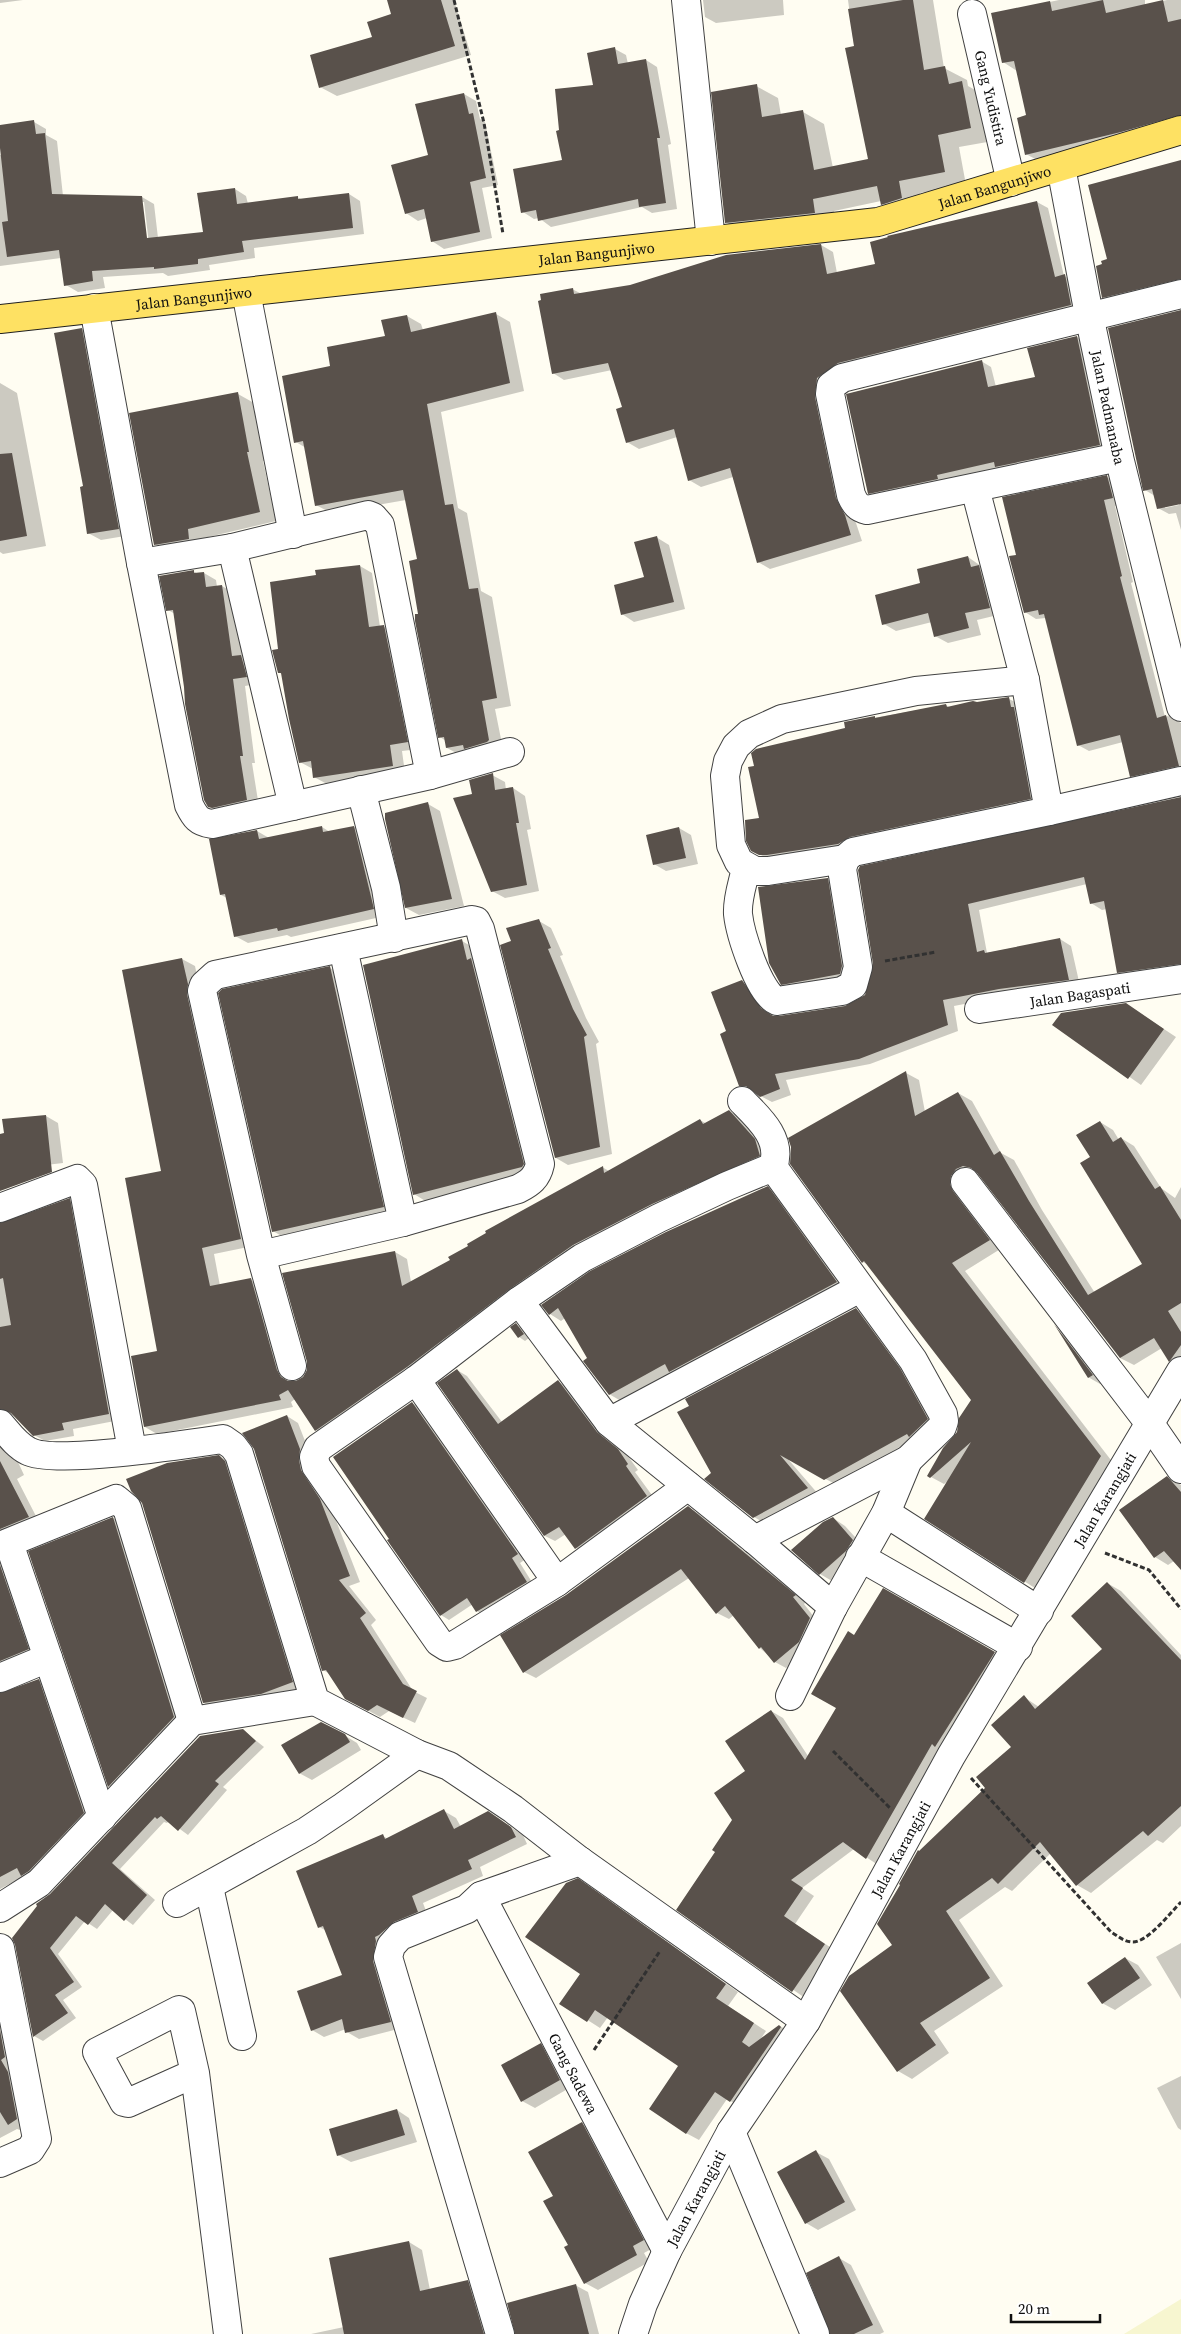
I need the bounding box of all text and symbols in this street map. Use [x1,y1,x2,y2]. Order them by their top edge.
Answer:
street label: Gang Yudistira [970,48,1013,148]
street label: Jalan Bangunjiwo [934,160,1053,214]
street label: Jalan Bangunjiwo [536,236,656,270]
street label: Jalan Bangunjiwo [134,281,253,315]
street label: Jalan Padmanaba [1086,347,1131,467]
street label: Jalan Bagaspati [1027,976,1132,1012]
street label: Jalan Karangjati [1067,1448,1141,1551]
street label: Jalan Karangjati [865,1797,935,1902]
street label: Gang Sadewa [544,2029,604,2118]
street label: Jalan Karangjati [660,2146,730,2251]
scale bar [1011,2292,1100,2324]
text: 20 m [1018,2298,1050,2319]

